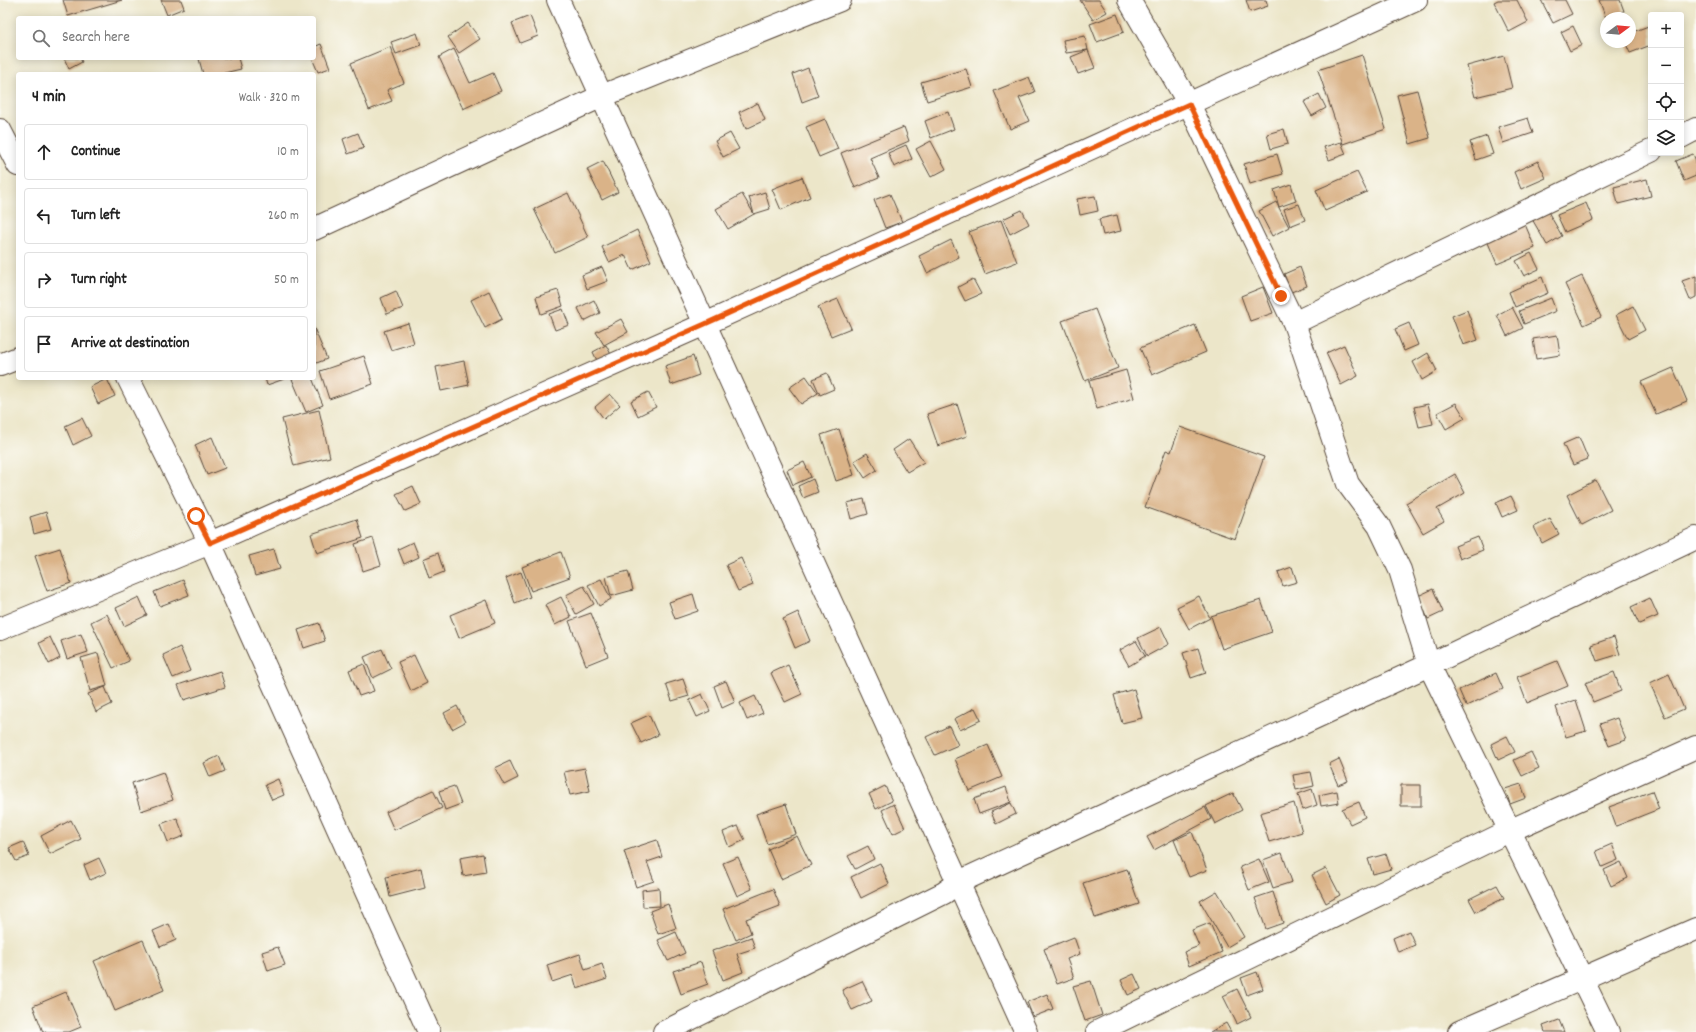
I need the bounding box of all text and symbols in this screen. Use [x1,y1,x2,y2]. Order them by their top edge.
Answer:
north arrow [1600,12,1636,48]
map controls [1648,12,1684,156]
button: + [1648,12,1684,48]
search box [16,16,316,60]
icon: search [30,27,52,49]
text: Search here [62,27,130,49]
button: − [1648,48,1684,84]
button: locate [1648,84,1684,120]
text: 4 min [32,86,66,110]
text: Walk · 320 m [239,89,300,108]
button: layers [1648,120,1684,156]
icon: ahead [33,141,55,163]
text: Continue [71,141,120,163]
text: 10 m [277,143,299,162]
icon: left [33,205,55,227]
text: Turn left [71,205,120,227]
text: 260 m [268,207,299,226]
icon: right [33,269,55,291]
text: Turn right [71,269,127,291]
text: 50 m [274,271,299,290]
route end [1272,287,1290,305]
icon: arrive [33,333,55,355]
text: Arrive at destination [71,333,189,355]
route start [187,507,205,525]

